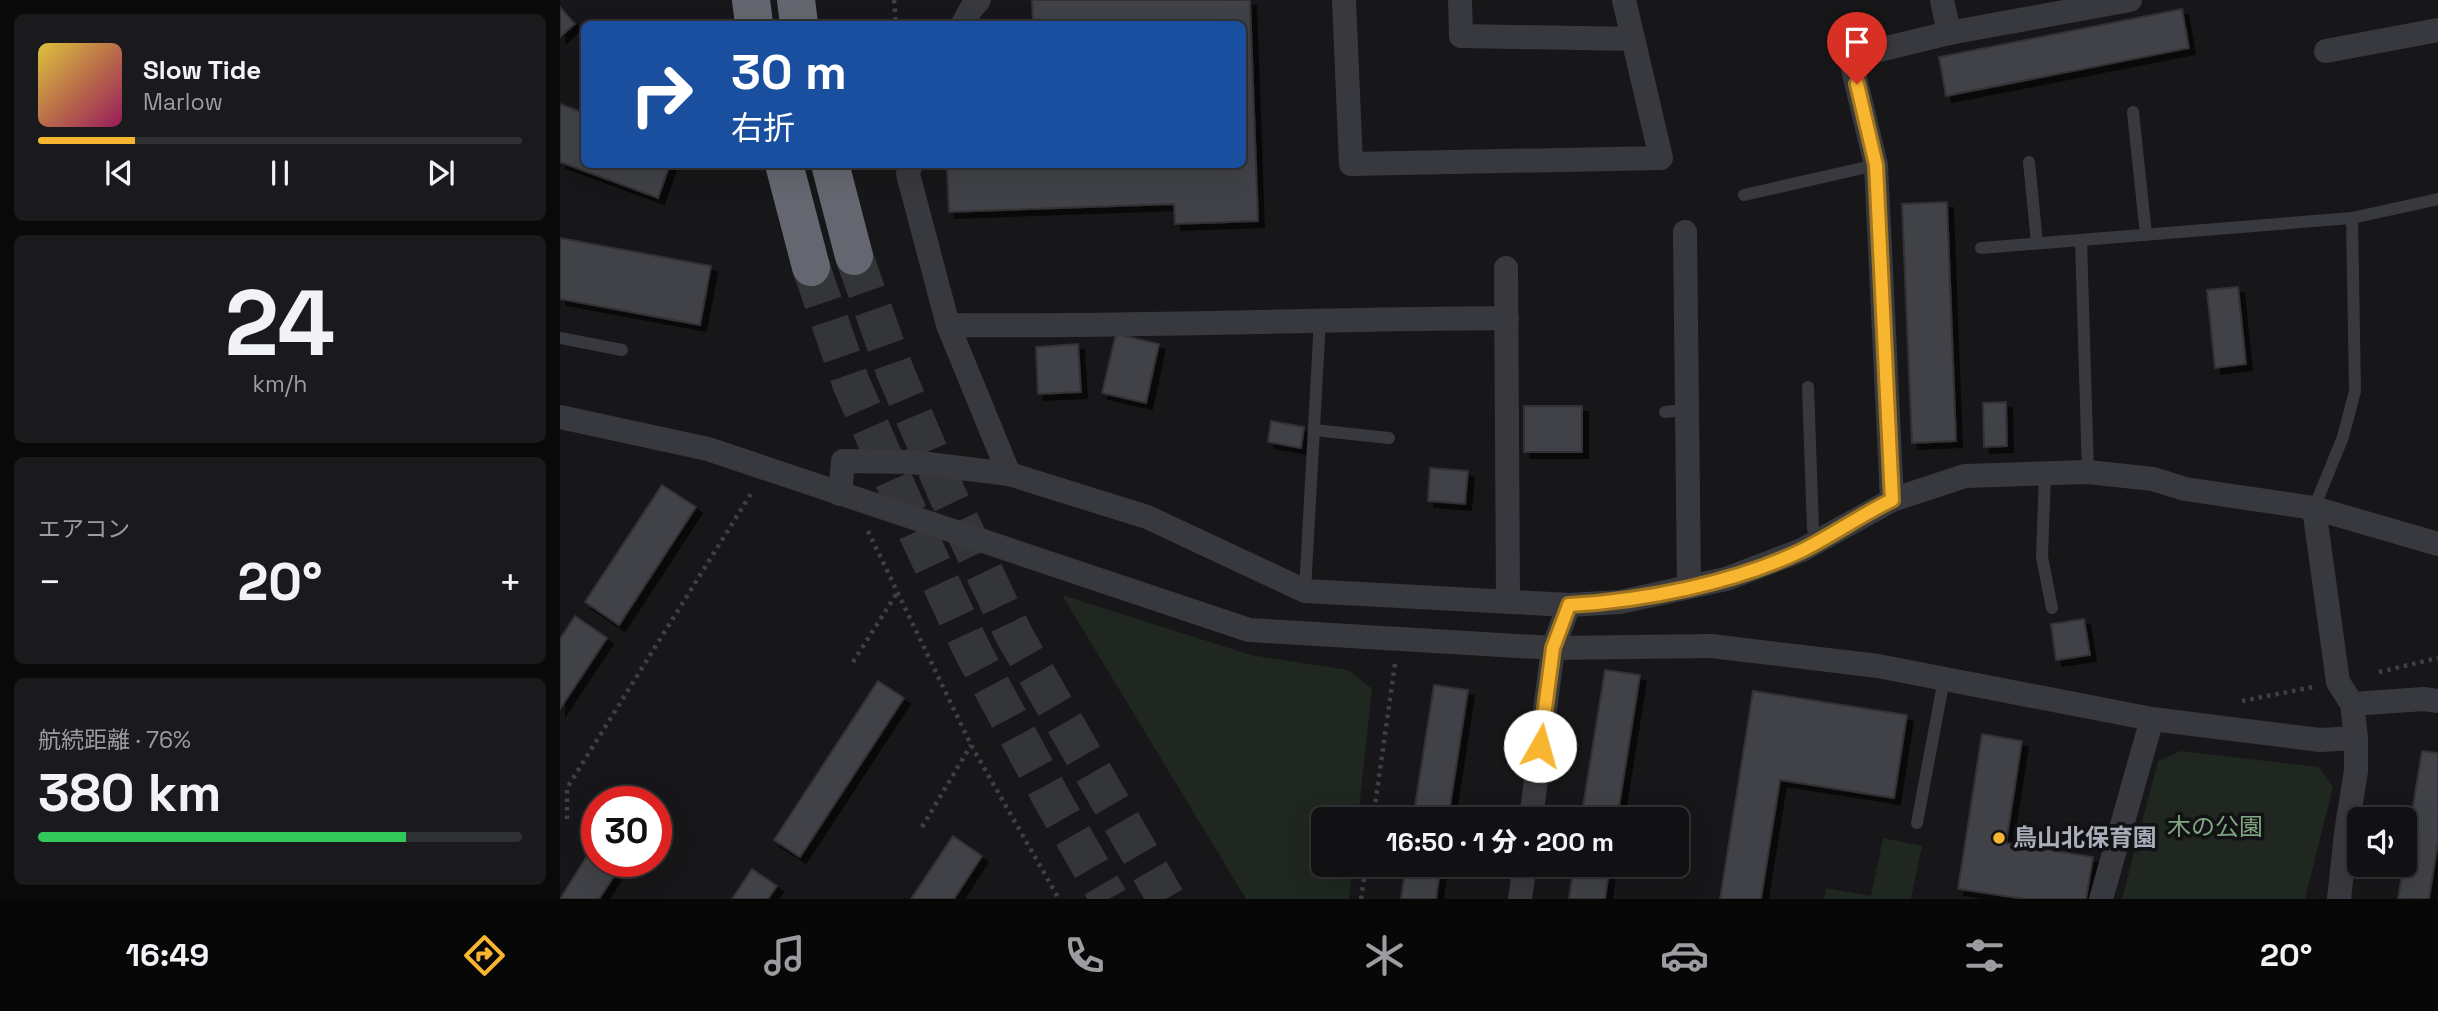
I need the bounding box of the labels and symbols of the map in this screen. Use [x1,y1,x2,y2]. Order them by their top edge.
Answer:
pin [1827,12.0,1887,84]
position arrow [1503,709,1577,783]
speed limit sign: 30 [581,786,672,877]
park label: 木の公園 [2167,811,2263,842]
place label: 鳥山北保育園 [2013,822,2157,853]
marker: 鳥山北保育園 [1991,830,2007,846]

